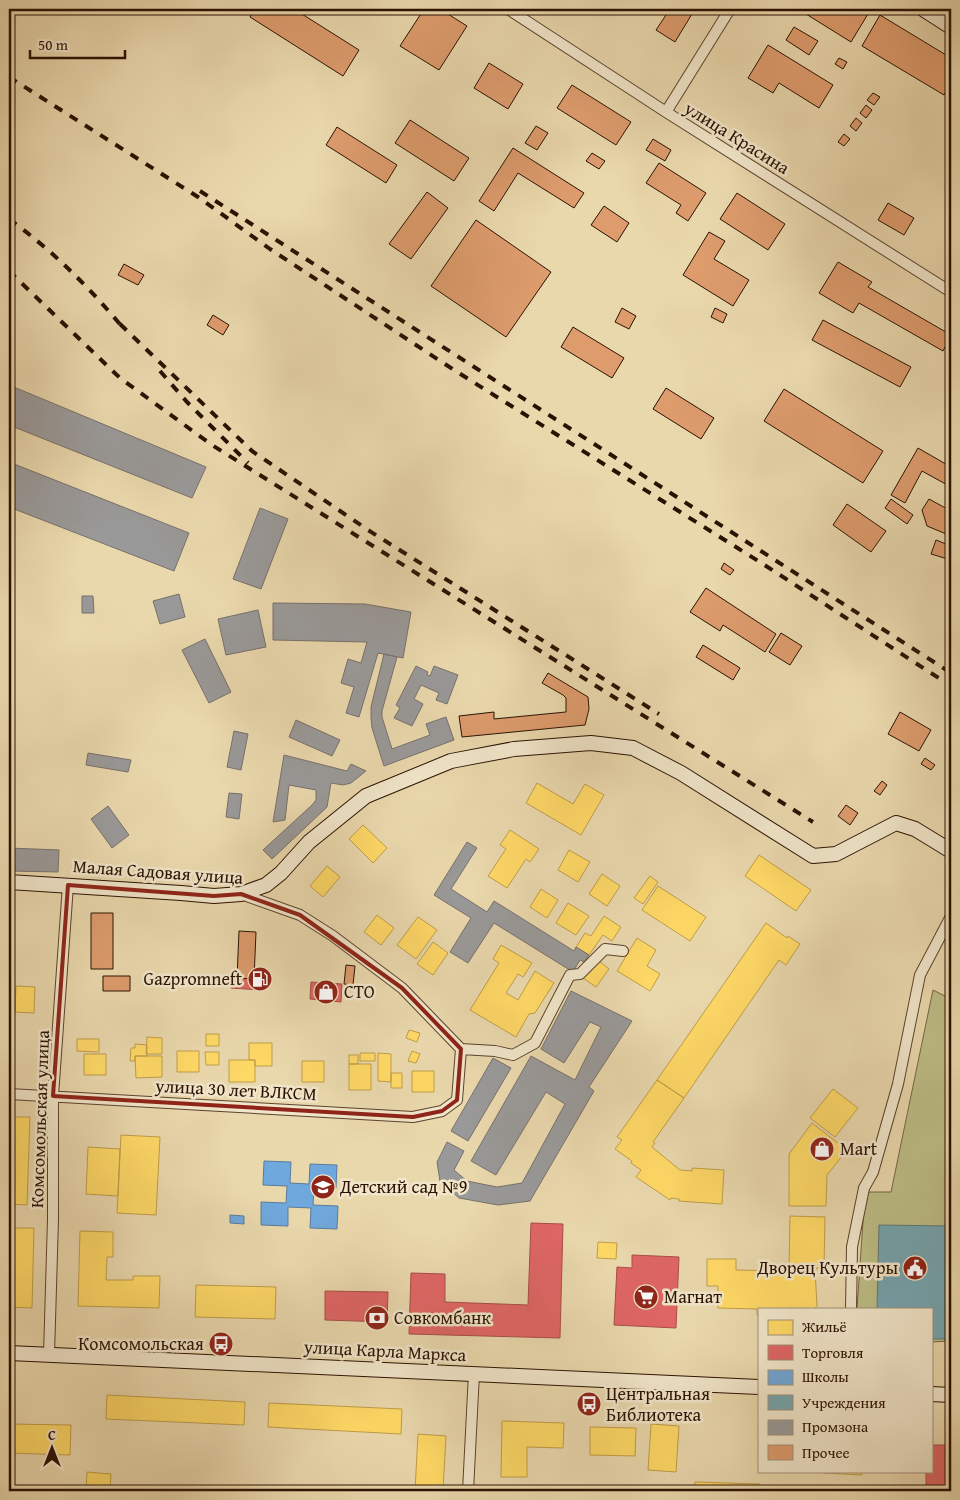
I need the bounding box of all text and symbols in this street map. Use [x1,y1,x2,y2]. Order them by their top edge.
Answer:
scale bar [30,28,125,60]
text: 50 m [38,34,69,55]
street label: улица Красина [679,94,795,181]
street label: Малая Садовая улица [72,852,244,891]
place label: Gazpromneft [144,965,243,992]
fuel station icon: Gazpromneft [247,966,273,992]
place label: СТО [344,978,375,1005]
shop icon: СТО [313,979,339,1005]
street label: Комсомольская улица [23,1029,56,1209]
street label: улица 30 лет ВЛКСМ [154,1072,317,1107]
place label: Mart [840,1135,878,1162]
shop icon: Mart [809,1136,835,1162]
place label: Детский сад №9 [339,1173,467,1200]
school or university icon: Детский сад №9 [310,1174,336,1200]
place label: Дворец Культуры [756,1254,898,1281]
public building icon: Дворец Культуры [902,1255,928,1281]
place label: Магнат [664,1283,722,1310]
supermarket icon: Магнат [633,1284,659,1310]
place label: Совкомбанк [394,1304,491,1331]
bank icon: Совкомбанк [364,1305,390,1331]
legend [758,1308,932,1472]
text: Жильё [801,1316,847,1337]
place label: Комсомольская [78,1330,204,1357]
bus stop icon: Комсомольская [208,1331,234,1357]
street label: улица Карла Маркса [302,1333,467,1368]
text: Торговля [802,1342,864,1363]
text: Школы [802,1366,849,1387]
place label: Центральная Библиотека [606,1380,710,1428]
bus stop icon: Центральная Библиотека [576,1391,602,1417]
text: Учреждения [802,1392,886,1413]
text: Промзона [802,1416,869,1437]
north arrow [28,1422,78,1472]
text: С [48,1425,56,1445]
text: Прочее [802,1442,850,1463]

